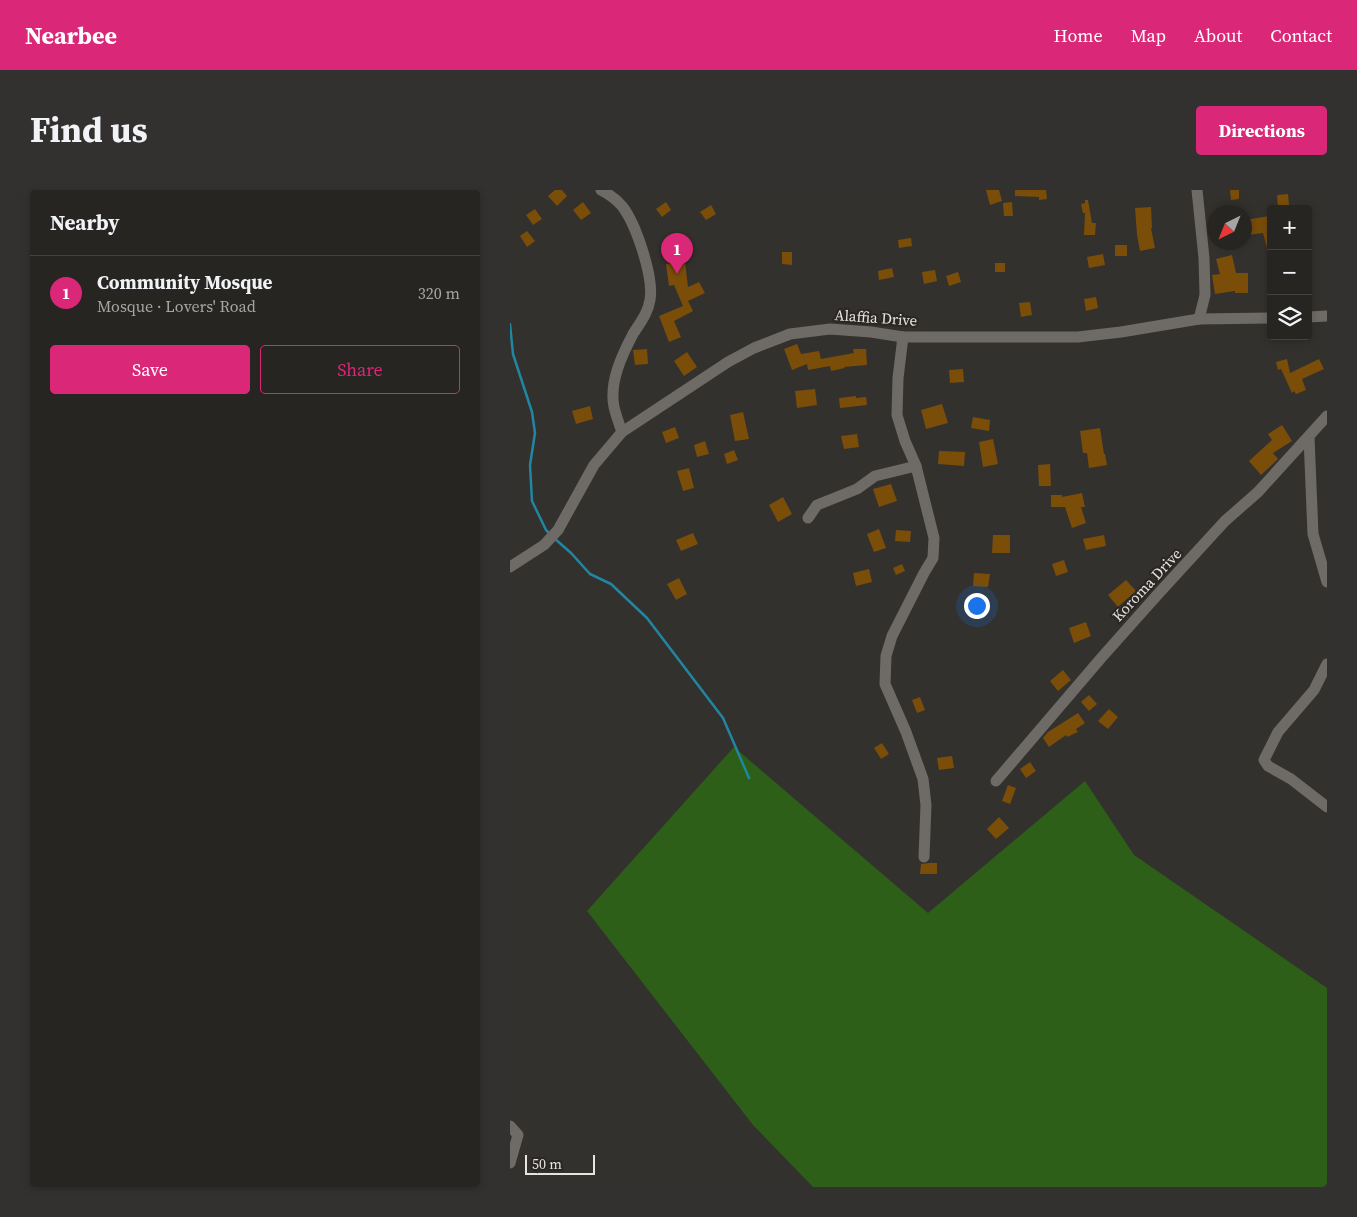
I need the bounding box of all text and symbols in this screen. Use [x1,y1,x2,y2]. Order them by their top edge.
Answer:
text: Nearbee [25,19,117,52]
text: Home [1054,23,1103,48]
text: Map [1131,23,1166,48]
text: About [1194,23,1242,48]
text: Contact [1270,23,1332,48]
text: Find us [30,106,148,154]
button: Directions [1196,106,1327,155]
north arrow [1207,205,1252,250]
map controls [1267,205,1312,340]
button: + [1267,205,1312,250]
text: Nearby [50,208,120,237]
pin: 1 [661,233,693,274]
button: − [1267,250,1312,295]
text: Community Mosque [97,269,273,295]
text: 1 [62,282,70,304]
text: 320 m [418,282,460,304]
text: Mosque · Lovers' Road [97,295,256,317]
button: layers [1267,295,1312,340]
street label: Alaffia Drive [834,304,918,331]
button: Save [50,345,250,394]
button: Share [260,345,460,394]
street label: Koroma Drive [1107,543,1186,626]
your location [964,593,990,619]
scale bar [525,1152,595,1175]
text: 50 m [532,1154,562,1174]

